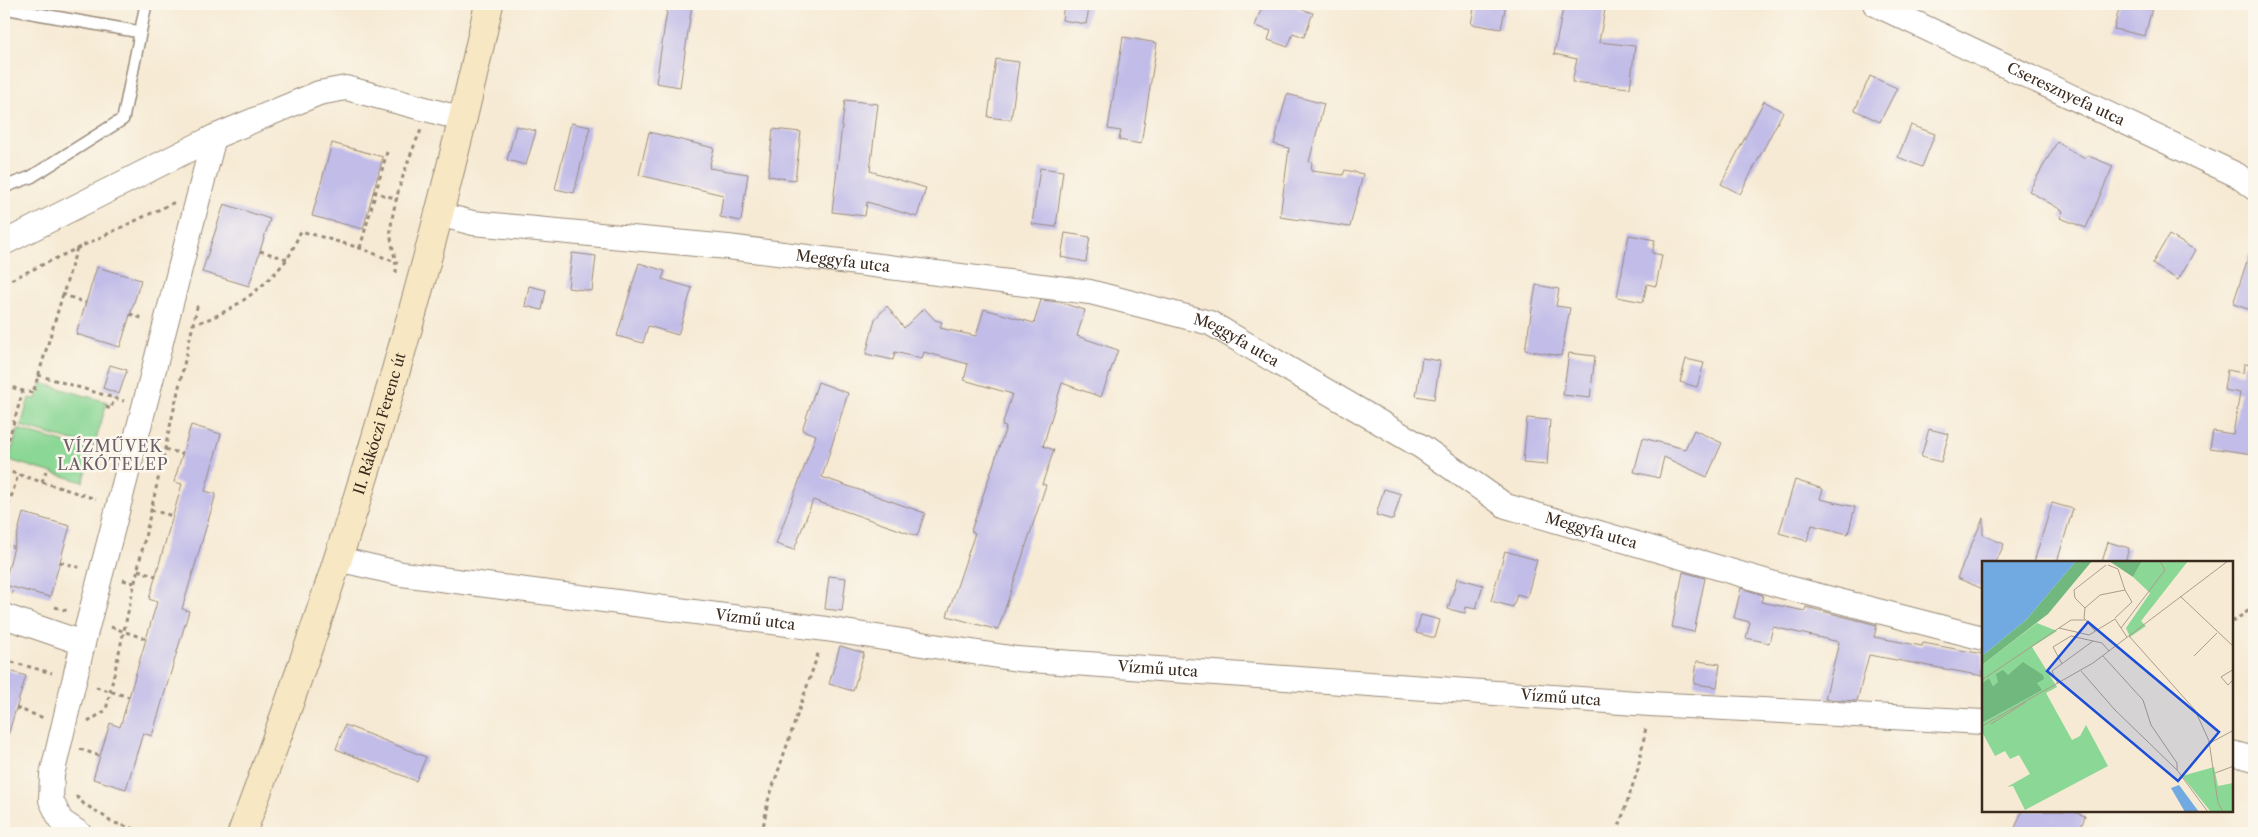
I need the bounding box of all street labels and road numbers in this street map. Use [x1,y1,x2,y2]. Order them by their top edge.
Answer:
street label: Cseresznyefa utca [2004,58,2128,130]
street label: Meggyfa utca [795,246,891,276]
street label: Meggyfa utca [1192,309,1283,370]
street label: II. Rákóczi Ferenc út [349,350,410,497]
street label: Meggyfa utca [1543,508,1640,553]
street label: Vízmű utca [713,605,797,634]
street label: Vízmű utca [1116,656,1199,681]
street label: Vízmű utca [1519,685,1602,710]

